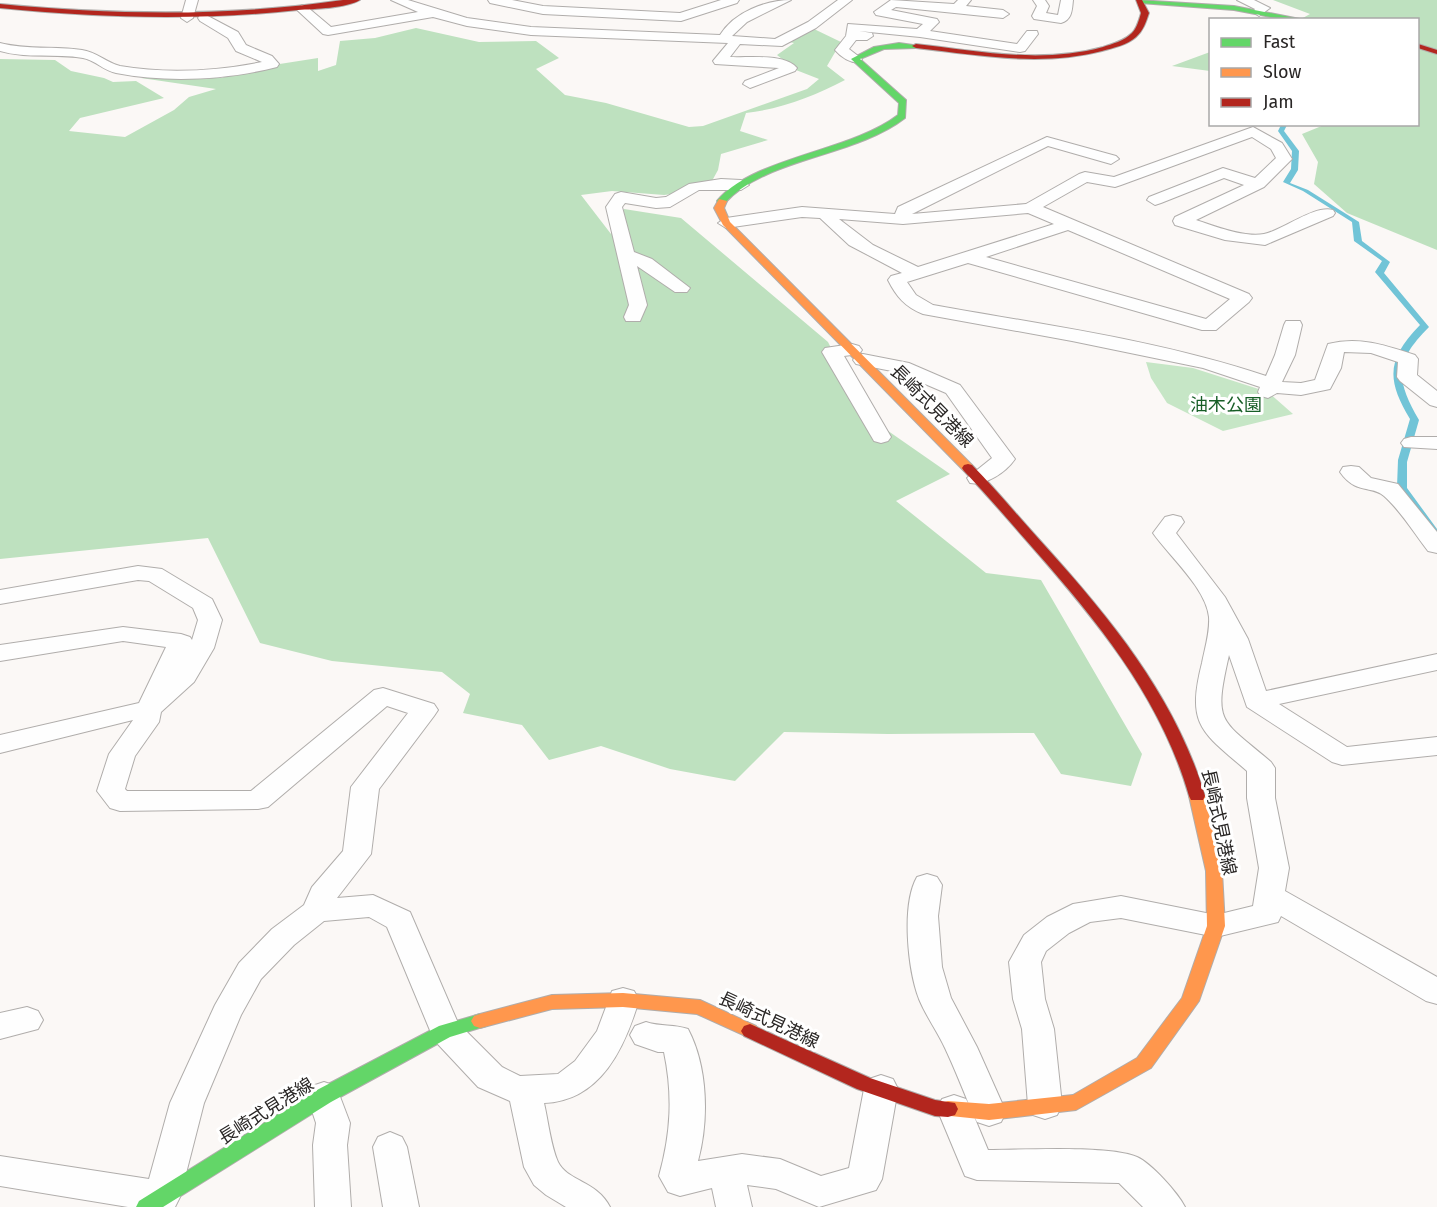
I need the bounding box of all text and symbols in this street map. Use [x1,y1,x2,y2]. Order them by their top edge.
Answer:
legend [1209,18,1419,126]
text: Fast [1263,31,1296,53]
text: Slow [1263,61,1302,83]
text: Jam [1263,91,1294,113]
street label: 長崎式見港線 [886,360,978,452]
park label: 油木公園 [1190,394,1262,416]
street label: 長崎式見港線 [1197,767,1241,877]
street label: 長崎式見港線 [715,987,823,1053]
street label: 長崎式見港線 [214,1073,318,1149]

